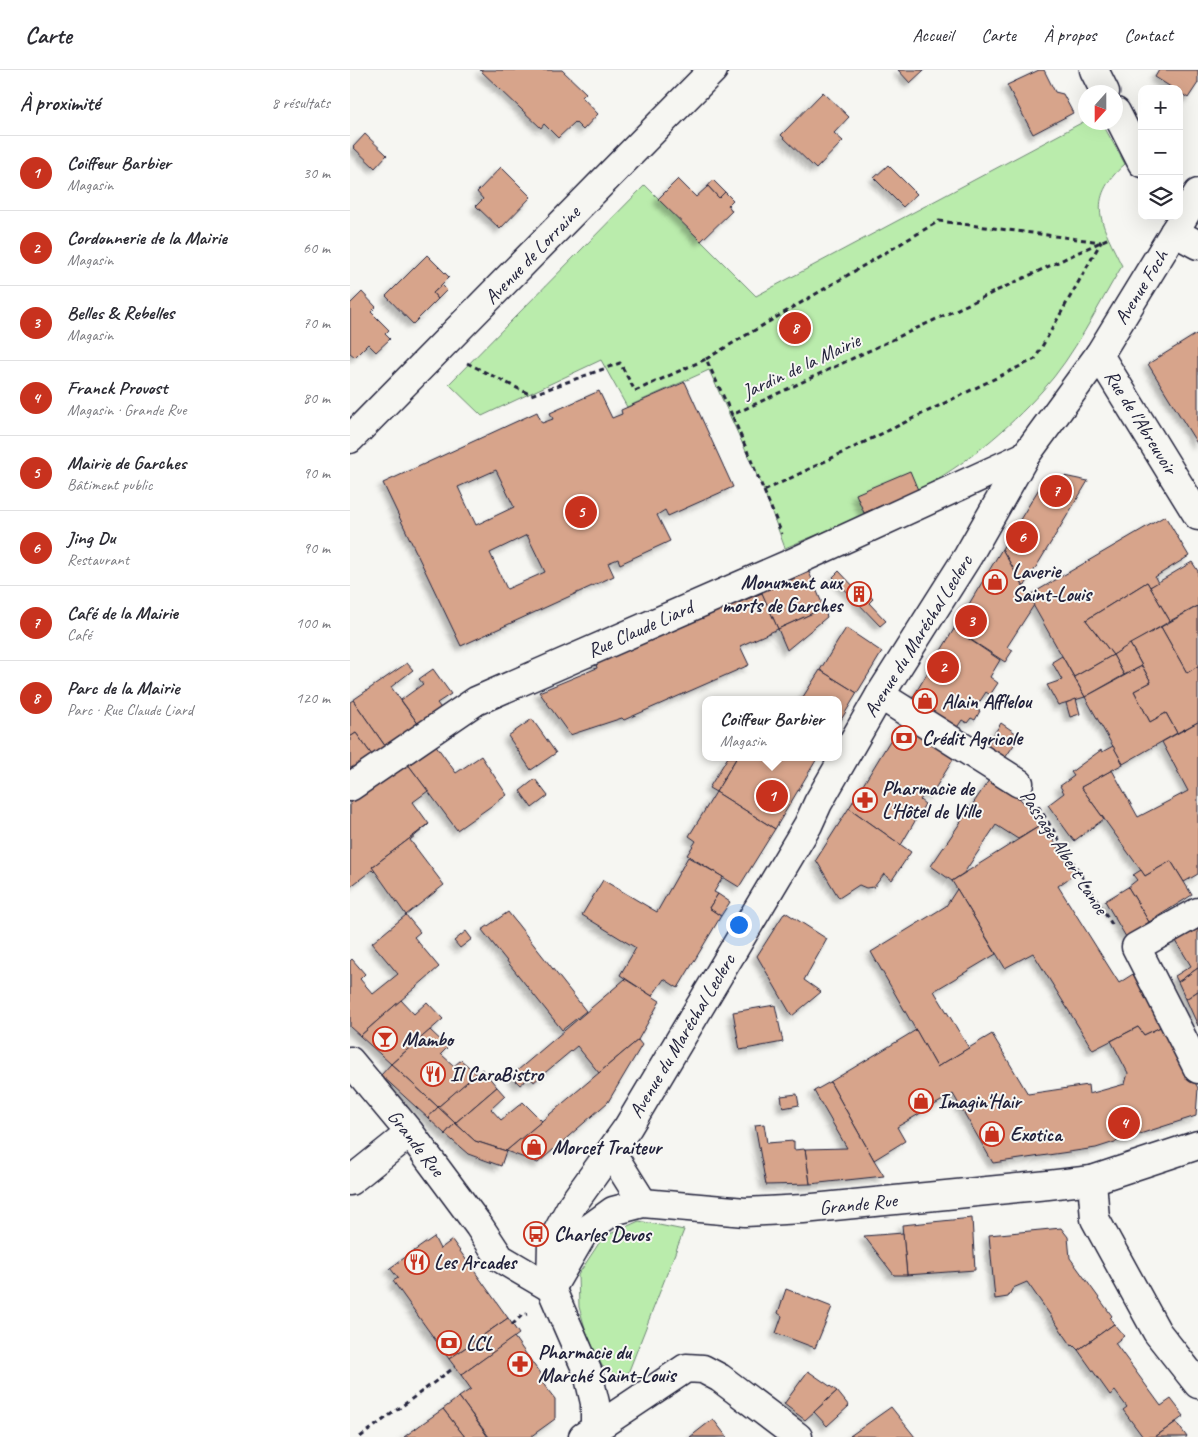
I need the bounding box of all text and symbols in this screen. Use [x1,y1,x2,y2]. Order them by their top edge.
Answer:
text: Carte [25,20,72,50]
text: Accueil [913,24,953,46]
text: Carte [981,24,1016,46]
text: À propos [1044,24,1096,46]
text: Contact [1124,24,1173,46]
north arrow [1078,85,1123,130]
map controls [1138,85,1183,220]
button: + [1138,85,1183,130]
text: À proximité [20,90,100,116]
text: 8 résultats [271,93,330,113]
button: − [1138,130,1183,175]
text: Coiffeur Barbier [67,151,171,175]
text: 1 [32,163,40,183]
text: 30 m [303,163,330,183]
text: Magasin [67,175,113,195]
button: layers [1138,175,1183,220]
street label: Avenue de Lorraine [479,199,586,310]
text: Cordonnerie de la Mairie [67,226,227,250]
text: 2 [32,238,40,258]
text: 60 m [303,238,330,258]
street label: Avenue Foch [1108,244,1175,329]
text: Magasin [67,250,113,270]
text: Belles & Rebelles [67,301,174,325]
pin: 8 [779,309,811,347]
text: 3 [32,313,40,333]
text: 70 m [303,313,330,333]
text: Magasin [67,325,113,345]
street label: Jardin de la Mairie [737,327,865,405]
street label: Rue de l'Abreuvoir [1099,365,1184,480]
text: Franck Provost [67,376,167,400]
text: 4 [32,388,40,408]
text: 80 m [303,388,330,408]
text: Magasin · Grande Rue [67,400,186,420]
text: Mairie de Garches [67,451,186,475]
text: 5 [33,463,39,483]
text: 90 m [303,463,330,483]
pin: 7 [1040,472,1072,510]
text: Bâtiment public [67,475,152,495]
pin: 5 [565,493,597,531]
pin: 6 [1006,518,1038,556]
text: Jing Du [67,526,115,550]
text: 6 [32,538,40,558]
text: 90 m [303,538,330,558]
text: Restaurant [67,550,129,570]
street label: Avenue du Maréchal Leclerc [858,550,978,722]
place label: Laverie Saint-Louis [1012,559,1093,607]
shop icon: Laverie Saint-Louis [982,569,1008,595]
place label: Monument aux morts de Garches [722,570,844,618]
building icon: Monument aux morts de Garches [846,581,872,607]
street label: Rue Claude Liard [583,593,699,663]
text: Café de la Mairie [67,601,178,625]
pin: 3 [955,602,987,640]
text: 7 [32,613,40,633]
text: 100 m [296,613,330,633]
text: Café [67,625,91,645]
pin: 2 [927,648,959,686]
text: Parc de la Mairie [67,676,179,700]
text: 8 [32,688,40,708]
text: 120 m [296,688,330,708]
shop icon: Alain Afflelou [912,688,938,714]
place label: Alain Afflelou [942,689,1033,714]
popup [702,696,842,761]
text: Parc · Rue Claude Liard [67,700,193,720]
text: Coiffeur Barbier [720,707,824,731]
bank icon: Crédit Agricole [891,725,917,751]
place label: Crédit Agricole [922,726,1024,751]
text: Magasin [720,731,766,751]
place label: Pharmacie de L'Hôtel de Ville [882,776,982,824]
pin: 1 [756,777,788,815]
street label: Passage Albert Lanoe [1014,785,1114,920]
pharmacy icon: Pharmacie de L'Hôtel de Ville [852,787,878,813]
your location [726,912,752,938]
street label: Avenue du Maréchal Leclerc [623,949,741,1122]
bar icon: Mambo [372,1026,398,1052]
place label: Mambo [402,1027,455,1052]
restaurant icon: Il CaraBistro [420,1061,446,1087]
place label: Il CaraBistro [450,1062,545,1087]
shop icon: Imagin'Hair [908,1088,934,1114]
place label: Imagin'Hair [938,1089,1024,1114]
pin: 4 [1108,1104,1140,1142]
street label: Grande Rue [382,1105,451,1183]
shop icon: Exotica [979,1121,1005,1147]
place label: Exotica [1010,1122,1063,1147]
shop icon: Morcet Traiteur [521,1134,547,1160]
place label: Morcet Traiteur [552,1135,664,1160]
street label: Grande Rue [818,1187,900,1221]
bus stop icon: Charles Devos [523,1221,549,1247]
place label: Charles Devos [554,1222,652,1247]
restaurant icon: Les Arcades [404,1249,430,1275]
place label: Les Arcades [434,1250,518,1275]
bank icon: LCL [436,1330,462,1356]
place label: LCL [466,1331,494,1356]
place label: Pharmacie du Marché Saint-Louis [538,1340,677,1388]
pharmacy icon: Pharmacie du Marché Saint-Louis [507,1351,533,1377]

